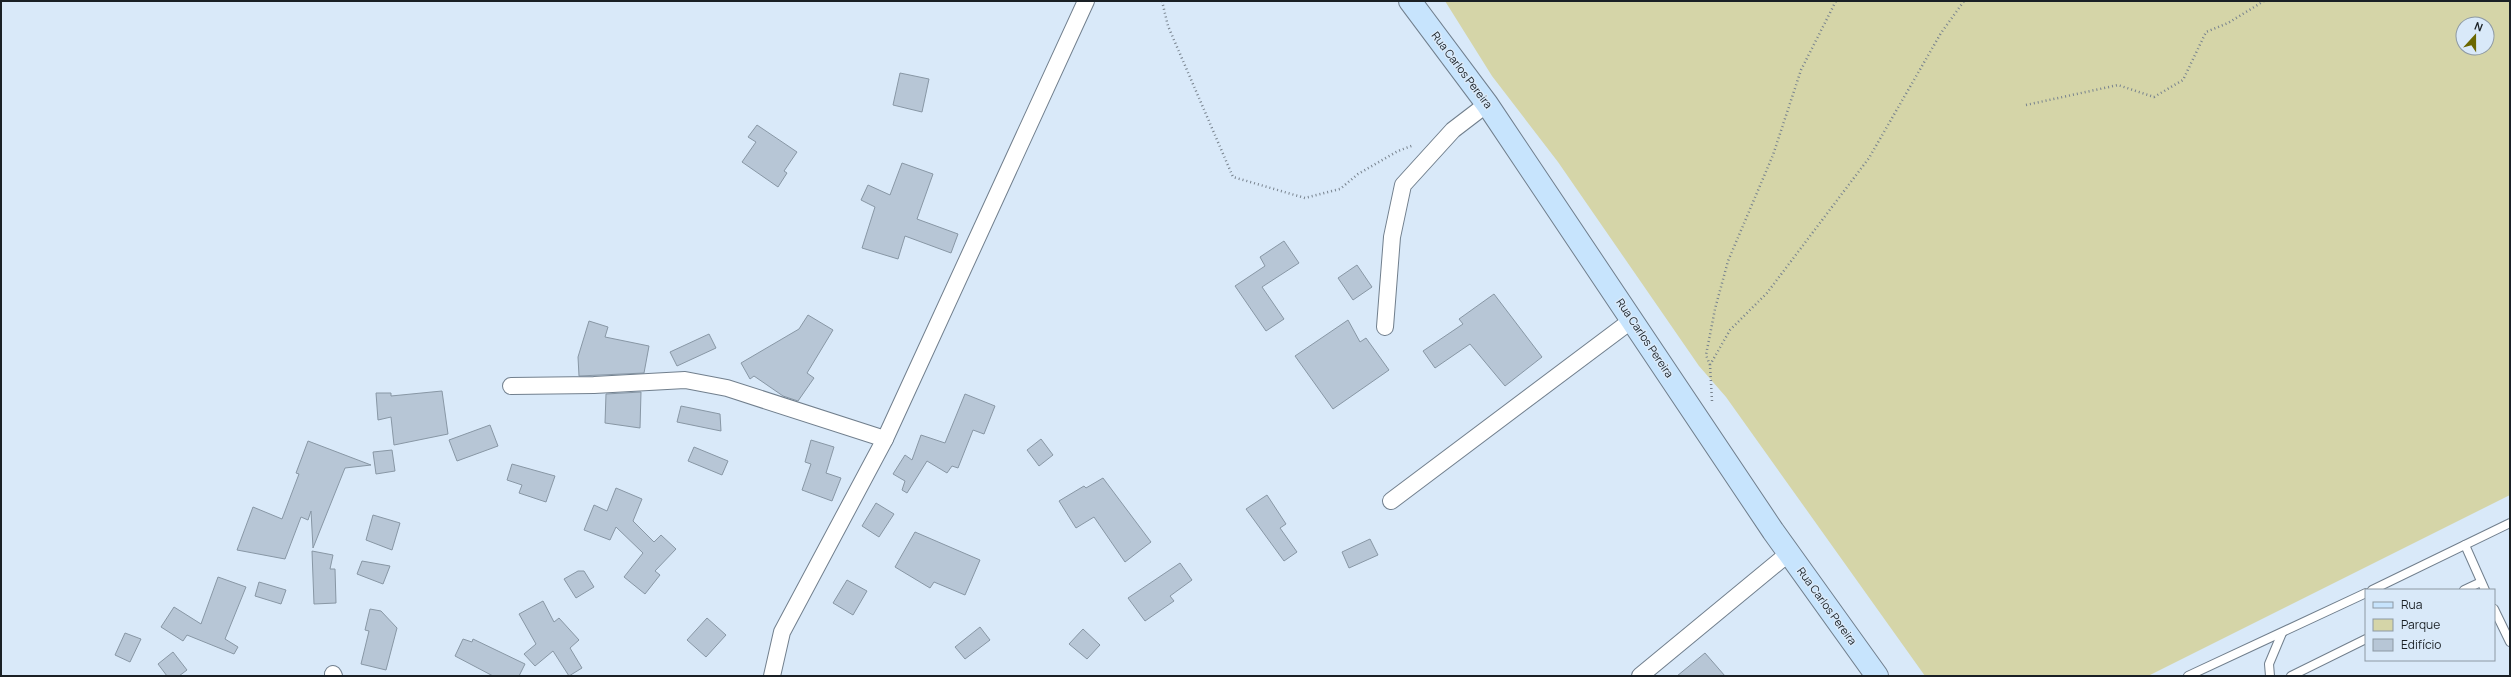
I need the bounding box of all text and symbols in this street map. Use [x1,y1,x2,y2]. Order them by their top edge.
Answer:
north arrow [2455,16,2495,56]
text: N [2472,18,2485,35]
street label: Rua Carlos Pereira [1429,28,1496,111]
street label: Rua Carlos Pereira [1613,295,1677,380]
street label: Rua Carlos Pereira [1794,564,1861,648]
legend [2365,589,2495,661]
text: Rua [2401,596,2422,613]
text: Parque [2401,616,2440,633]
text: Edifício [2401,636,2441,653]

